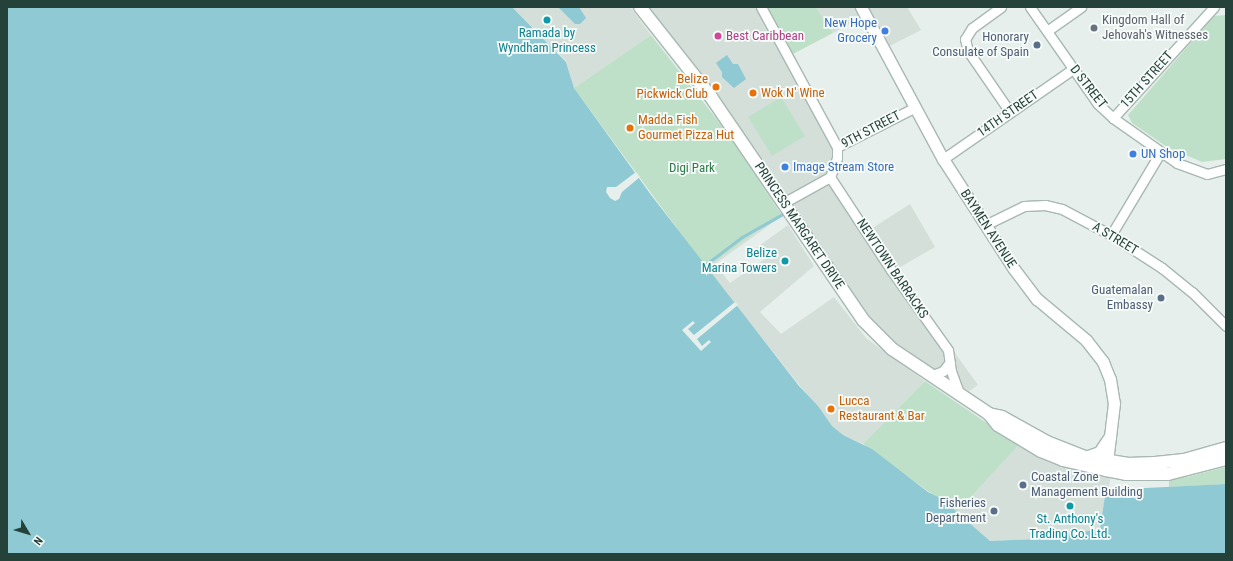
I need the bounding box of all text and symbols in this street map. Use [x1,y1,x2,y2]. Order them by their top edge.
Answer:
place label: Kingdom Hall of Jehovah's Witnesses [1102,13,1208,44]
marker: Ramada by Wyndham Princess [542,15,552,25]
place label: New Hope Grocery [824,16,877,47]
marker: Kingdom Hall of Jehovah's Witnesses [1089,23,1099,33]
place label: Ramada by Wyndham Princess [498,26,596,57]
marker: New Hope Grocery [880,26,890,36]
place label: Best Caribbean [726,28,804,44]
place label: Honorary Consulate of Spain [932,30,1029,61]
marker: Best Caribbean [713,31,723,41]
marker: Honorary Consulate of Spain [1032,40,1042,50]
street label: 15TH STREET [1117,48,1177,112]
street label: D STREET [1066,62,1110,112]
place label: Belize Pickwick Club [637,72,708,103]
marker: Belize Pickwick Club [711,82,721,92]
place label: Wok N' Wine [761,85,825,101]
street label: 14TH STREET [974,87,1042,141]
marker: Wok N' Wine [748,88,758,98]
street label: 9TH STREET [839,108,903,152]
place label: Madda Fish Gourmet Pizza Hut [638,113,734,144]
marker: Madda Fish Gourmet Pizza Hut [625,123,635,133]
place label: UN Shop [1141,146,1185,162]
marker: UN Shop [1128,149,1138,159]
place label: Image Stream Store [793,159,894,175]
park label: Digi Park [669,160,715,176]
street label: PRINCESS MARGARET DRIVE [751,160,847,292]
marker: Image Stream Store [780,162,790,172]
street label: BAYMEN AVENUE [957,187,1019,271]
street label: NEWTOWN BARRACKS [853,216,931,322]
street label: A STREET [1089,219,1141,259]
place label: Belize Marina Towers [701,246,777,277]
marker: Belize Marina Towers [780,256,790,266]
place label: Guatemalan Embassy [1091,283,1153,314]
marker: Guatemalan Embassy [1156,293,1166,303]
place label: Lucca Restaurant & Bar [839,394,925,425]
marker: Lucca Restaurant & Bar [826,404,836,414]
place label: Coastal Zone Management Building [1031,470,1143,501]
marker: Coastal Zone Management Building [1018,480,1028,490]
place label: Fisheries Department [926,496,986,527]
marker: St. Anthony's Trading Co. Ltd. [1065,501,1075,511]
marker: Fisheries Department [989,506,999,516]
place label: St. Anthony's Trading Co. Ltd. [1029,512,1111,543]
north arrow [8,513,48,553]
text: N [31,534,45,547]

